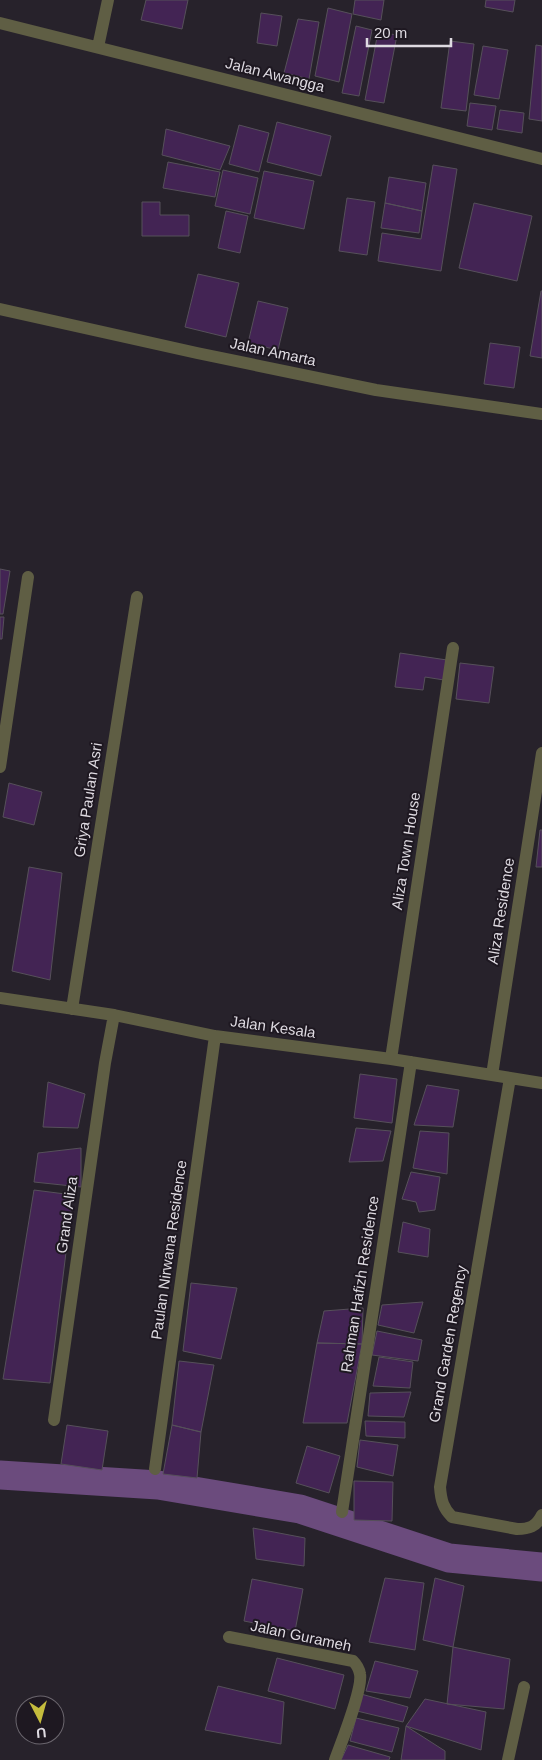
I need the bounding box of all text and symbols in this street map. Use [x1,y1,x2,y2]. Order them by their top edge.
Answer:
scale bar [367,15,451,47]
text: 20 m [374,24,407,41]
street label: Jalan Awangga [224,54,327,95]
street label: Jalan Amarta [229,334,318,369]
street label: Griya Paulan Asri [70,741,105,858]
street label: Aliza Town House [388,791,423,911]
street label: Aliza Residence [484,856,517,965]
street label: Jalan Kesala [229,1012,317,1041]
street label: Paulan Nirwana Residence [147,1159,190,1341]
street label: Grand Aliza [53,1175,80,1255]
street label: Rahman Hafizh Residence [337,1194,382,1373]
street label: Grand Garden Regency [425,1264,470,1424]
street label: Jalan Gurameh [249,1617,353,1654]
north arrow [15,1695,65,1745]
text: U [35,1724,47,1741]

